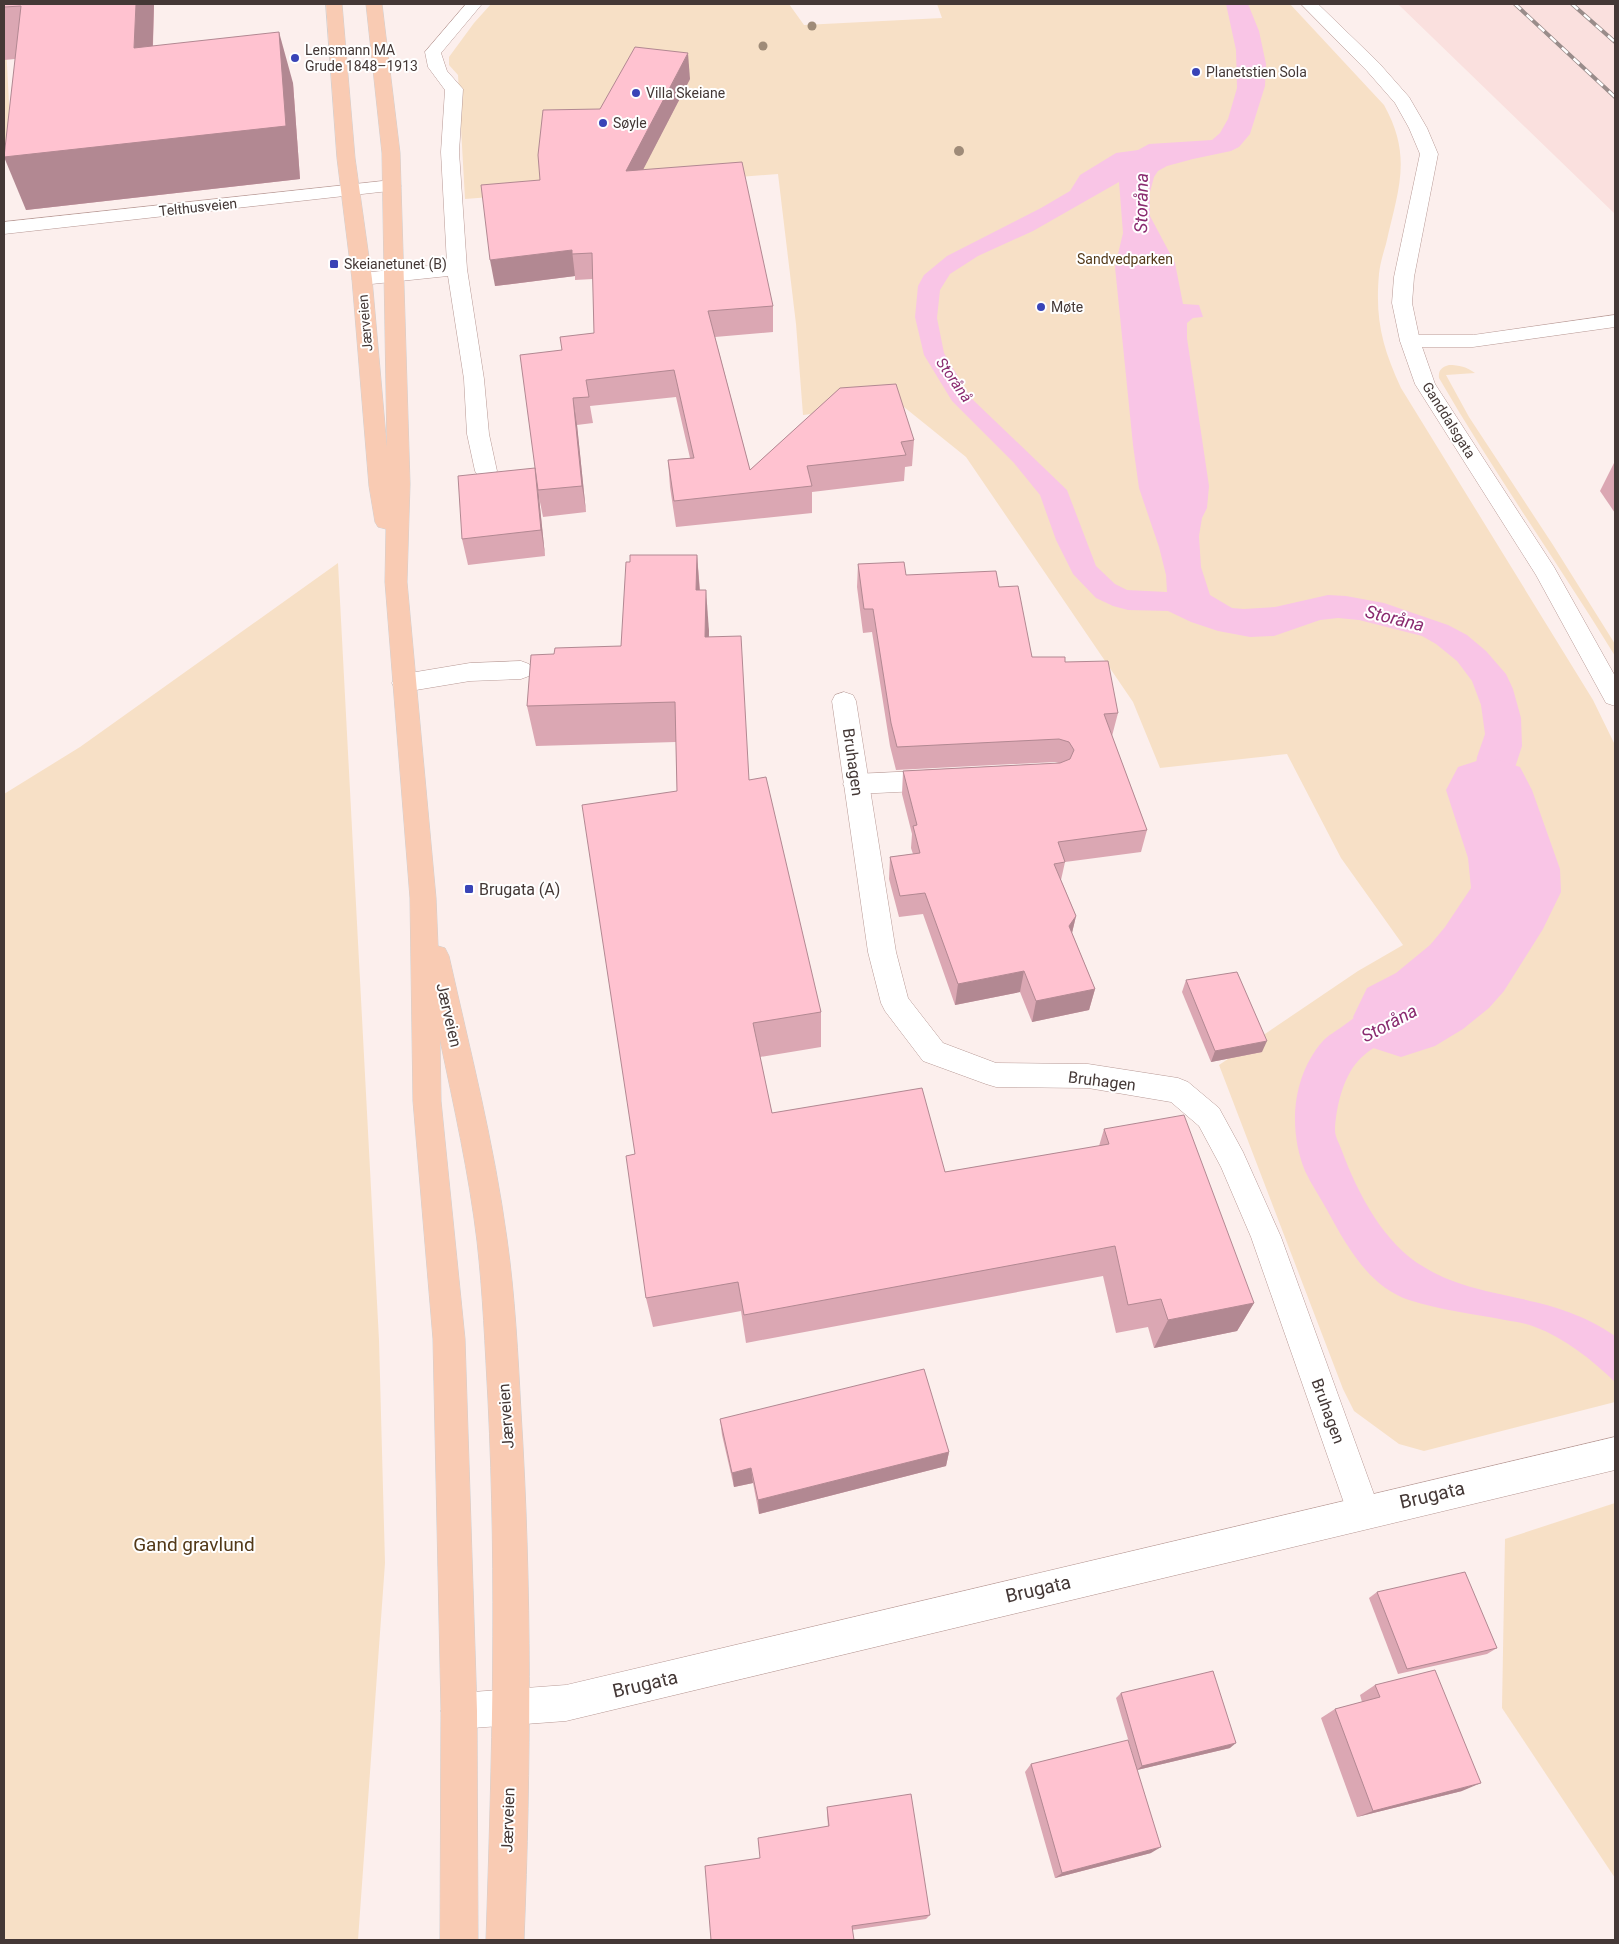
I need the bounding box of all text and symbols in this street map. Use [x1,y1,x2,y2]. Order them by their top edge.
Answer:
place label: Lensmann MA Grude 1848–1913 [305,42,418,74]
marker: Lensmann MA Grude 1848–1913 [289,52,301,64]
place label: Planetstien Sola [1206,64,1307,80]
marker: Planetstien Sola [1190,66,1202,78]
place label: Villa Skeiane [646,85,725,101]
marker: Villa Skeiane [630,87,642,99]
place label: Søyle [613,115,647,131]
marker: Søyle [597,117,609,129]
water label: Storåna [1130,173,1152,233]
street label: Telthusveien [158,195,238,219]
park label: Sandvedparken [1077,251,1173,267]
place label: Skeianetunet (B) [344,256,447,273]
marker: Skeianetunet (B) [328,258,340,270]
street label: Jærveien [355,294,375,352]
place label: Møte [1051,299,1083,315]
marker: Møte [1035,301,1047,313]
water label: Storånå [932,354,976,406]
street label: Ganddalsgata [1419,379,1479,461]
water label: Storåna [1363,601,1427,635]
street label: Bruhagen [839,727,867,797]
place label: Brugata (A) [479,880,560,899]
marker: Brugata (A) [463,883,475,895]
street label: Jærveien [432,981,466,1049]
water label: Storåna [1358,1000,1420,1046]
street label: Bruhagen [1067,1067,1137,1095]
street label: Bruhagen [1307,1376,1349,1446]
street label: Jærveien [494,1383,518,1449]
street label: Brugata [1397,1476,1467,1514]
park label: Gand gravlund [133,1533,255,1556]
street label: Brugata [1003,1570,1073,1608]
street label: Brugata [610,1665,680,1703]
street label: Jærveien [497,1787,519,1853]

